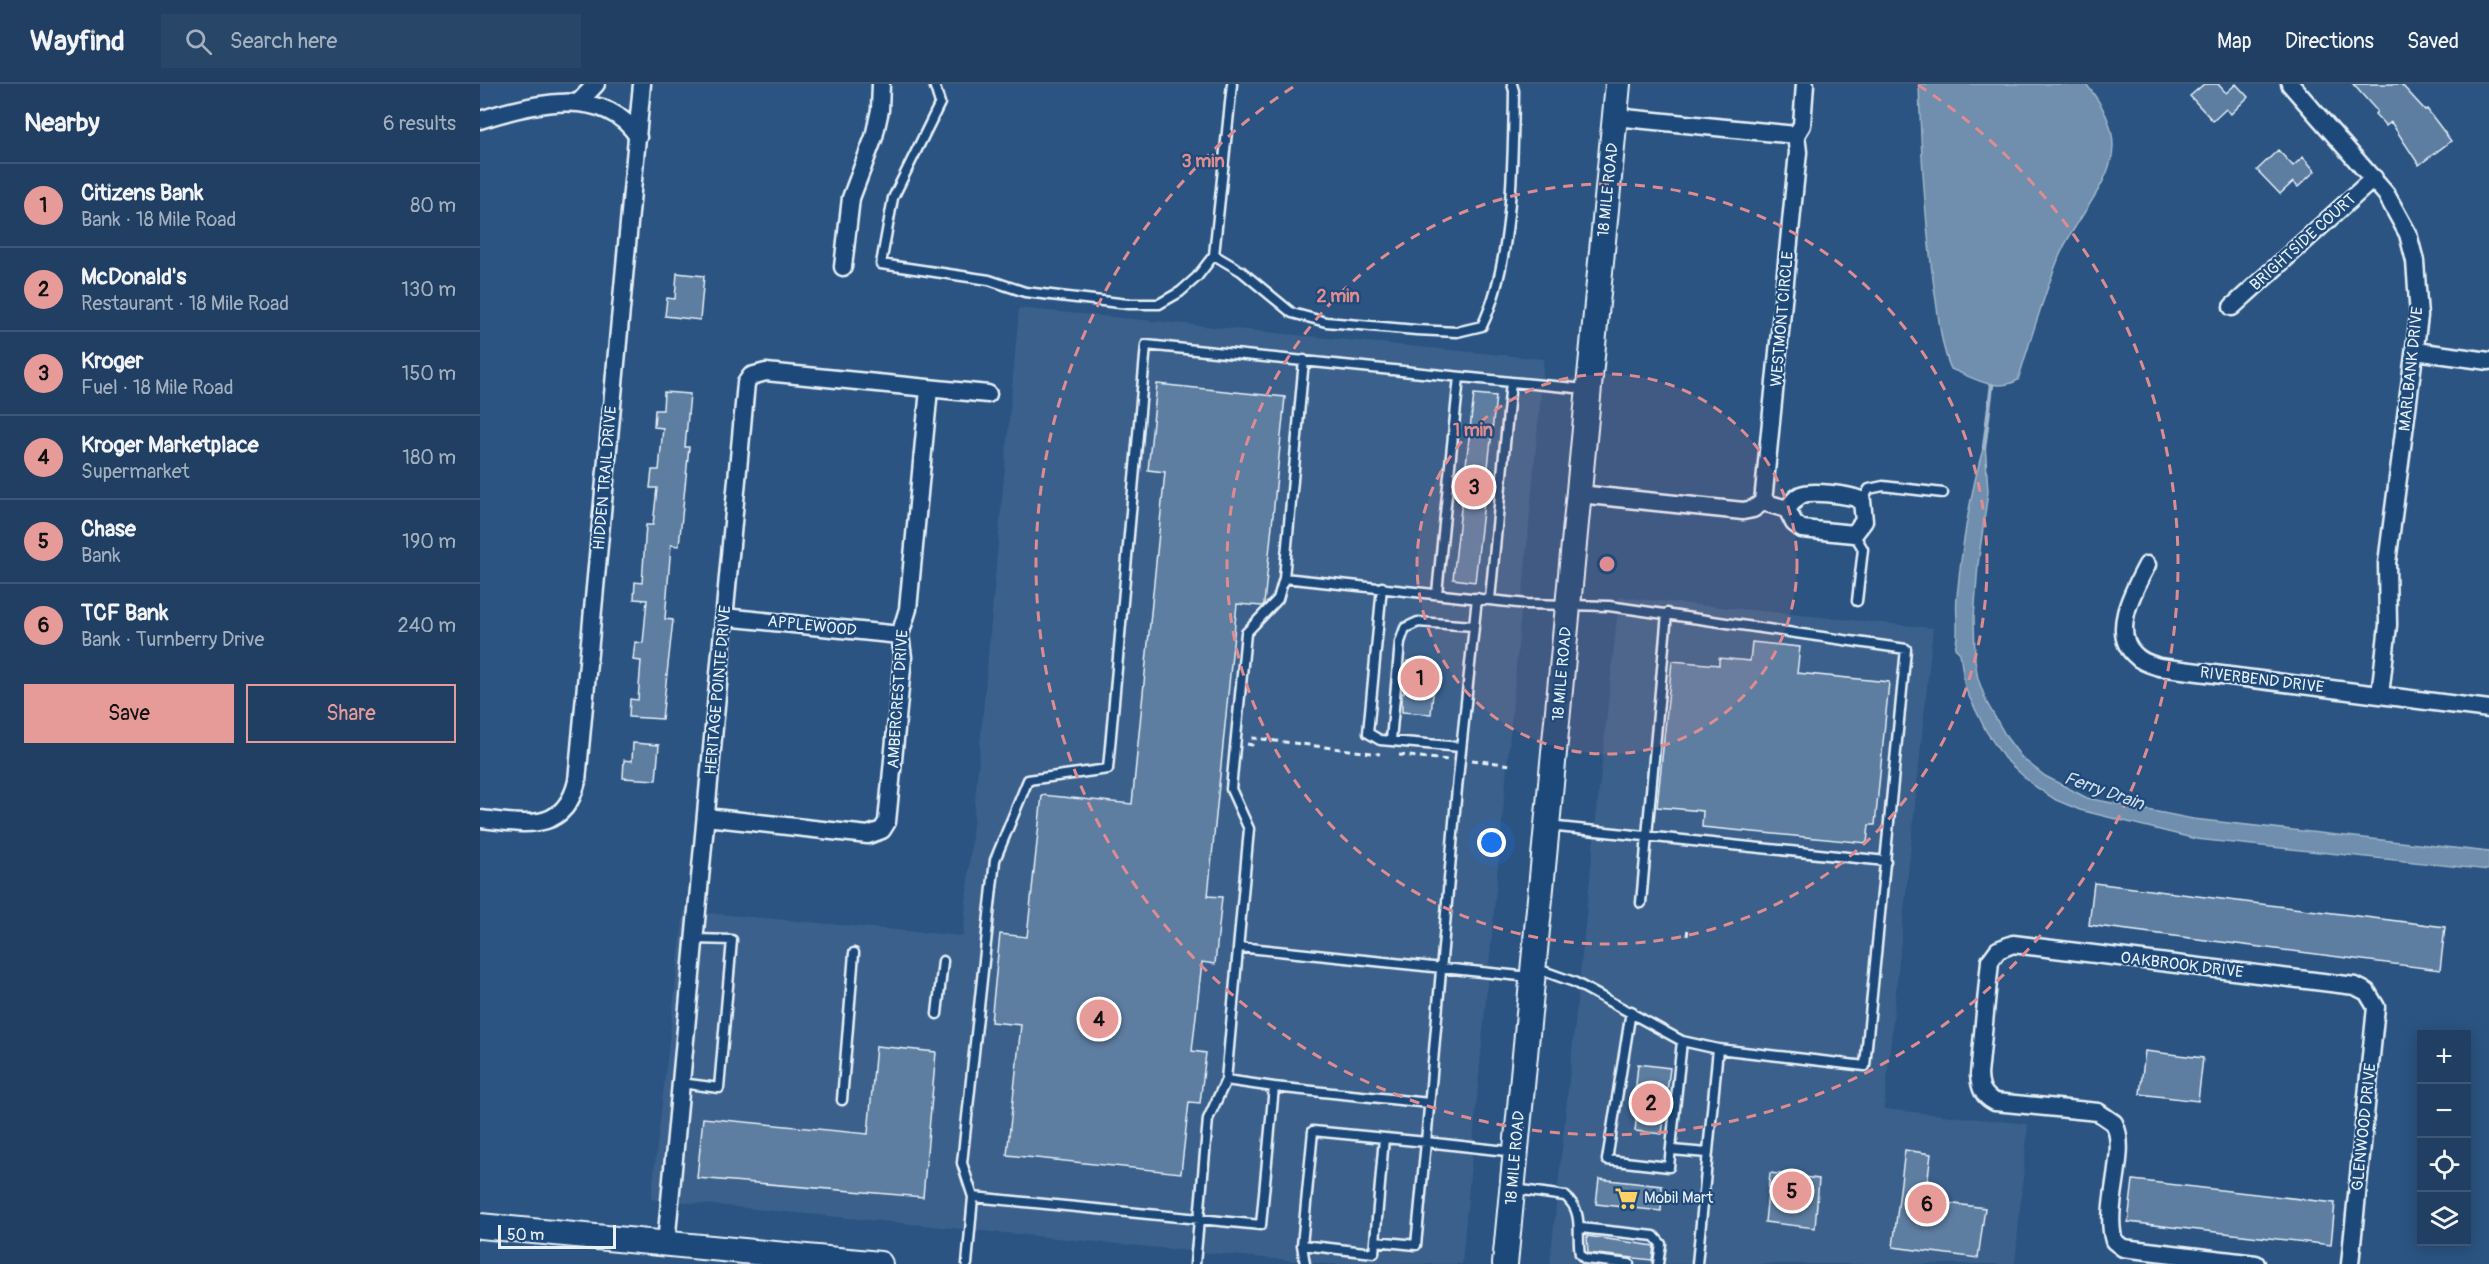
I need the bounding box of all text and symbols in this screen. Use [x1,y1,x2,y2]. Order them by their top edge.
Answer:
search box [161,14,581,68]
text: Wayfind [30,24,125,59]
icon: search [182,25,215,58]
text: Search here [230,27,337,55]
text: Map [2217,28,2252,55]
text: Directions [2285,28,2374,55]
text: Saved [2407,28,2459,55]
text: Nearby [24,107,100,139]
text: 6 results [383,111,456,136]
street label: 18 MILE ROAD [1593,142,1623,238]
text: 3 min [1181,150,1225,173]
text: Citizens Bank [81,179,203,207]
street label: BRIGHTSIDE COURT [2246,189,2360,295]
text: 1 [40,193,47,218]
text: 80 m [410,193,456,218]
text: Bank · 18 Mile Road [81,207,236,232]
street label: WESTMONT CIRCLE [1766,250,1798,388]
text: McDonald's [81,263,186,291]
text: 2 [38,277,49,302]
text: 130 m [401,277,456,302]
text: 2 min [1316,285,1360,308]
text: Restaurant · 18 Mile Road [81,291,289,316]
street label: MARLBANK DRIVE [2395,306,2427,432]
text: Kroger [81,347,143,375]
text: 3 [38,361,49,386]
text: 150 m [402,361,456,386]
text: Fuel · 18 Mile Road [81,375,233,400]
street label: HIDDEN TRAIL DRIVE [589,405,621,551]
text: 1 min [1453,419,1493,442]
text: Kroger Marketplace [81,431,259,459]
text: 4 [38,445,49,470]
text: 180 m [402,445,456,470]
text: Supermarket [81,459,190,484]
pin: 3 [1454,464,1494,510]
text: Chase [81,515,136,543]
text: 5 [38,529,49,554]
text: 190 m [402,529,456,554]
text: Bank [81,543,121,568]
centre of rings [1597,554,1617,574]
text: TCF Bank [81,599,168,627]
street label: HERITAGE POINTE DRIVE [701,604,735,776]
street label: APPLEWOOD [766,611,858,641]
text: 6 [38,613,49,638]
text: 240 m [397,613,456,638]
street label: 18 MILE ROAD [1548,626,1576,722]
text: Bank · Turnberry Drive [81,627,264,652]
street label: AMBERCREST DRIVE [883,629,913,769]
pin: 1 [1400,656,1440,700]
street label: RIVERBEND DRIVE [2199,662,2325,698]
button: Save [24,684,234,743]
button: Share [246,684,456,743]
water label: Ferry Drain [2061,767,2148,816]
your location [1477,828,1506,857]
street label: OAKBROOK DRIVE [2119,948,2245,982]
pin: 4 [1080,996,1118,1042]
map controls [2417,1030,2471,1246]
button: + [2417,1030,2471,1084]
street label: GLENWOOD DRIVE [2347,1062,2381,1192]
pin: 2 [1632,1080,1670,1126]
button: − [2417,1084,2471,1138]
street label: 18 MILE ROAD [1501,1110,1529,1206]
button: locate [2417,1138,2471,1192]
pin: 5 [1772,1168,1812,1214]
pin: 6 [1908,1182,1946,1226]
supermarket icon: Mobil Mart [1613,1185,1639,1211]
place label: Mobil Mart [1644,1188,1714,1208]
button: layers [2417,1192,2471,1246]
scale bar [498,1222,616,1250]
text: 50 m [507,1225,544,1245]

